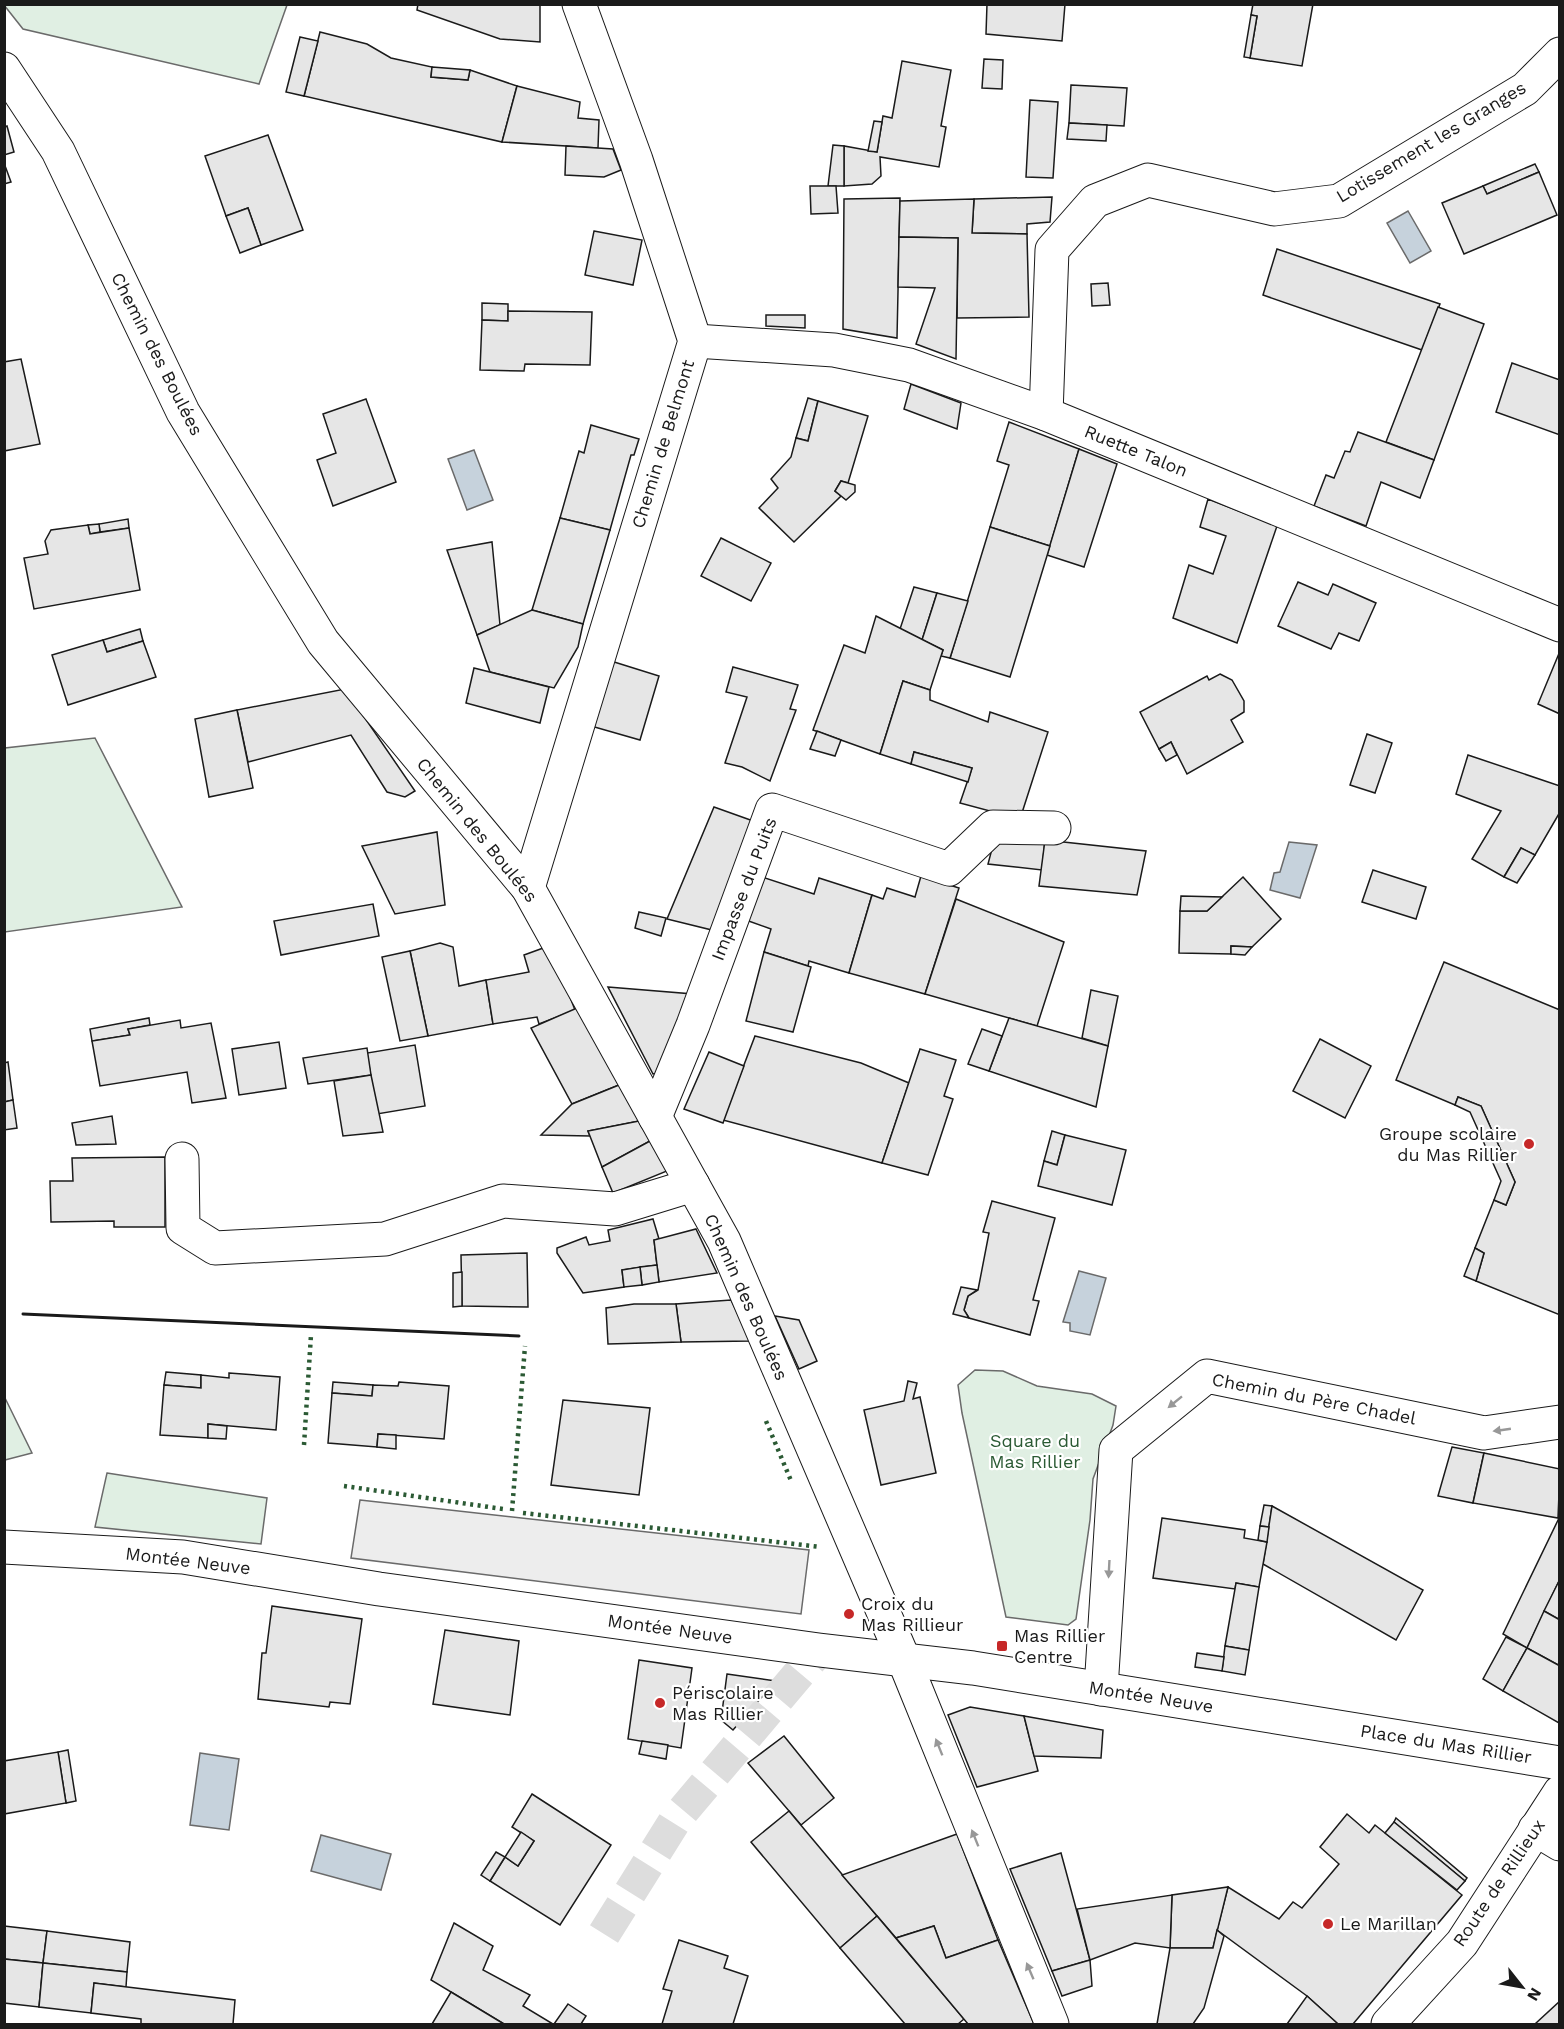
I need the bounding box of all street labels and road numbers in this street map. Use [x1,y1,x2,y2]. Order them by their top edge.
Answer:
street label: Lotissement les Granges [1332,77,1529,207]
street label: Chemin des Boulées [107,269,208,439]
street label: Chemin de Belmont [627,357,698,531]
street label: Ruette Talon [1081,420,1191,481]
street label: Chemin des Boulées [413,753,542,906]
street label: Impasse du Puits [707,814,781,963]
street label: Chemin des Boulées [700,1210,793,1383]
street label: Chemin du Père Chadel [1210,1368,1418,1429]
street label: Montée Neuve [124,1542,252,1579]
street label: Montée Neuve [606,1609,734,1648]
street label: Montée Neuve [1087,1676,1215,1717]
street label: Place du Mas Rillier [1359,1720,1533,1767]
street label: Route de Rillieux [1448,1815,1549,1950]

